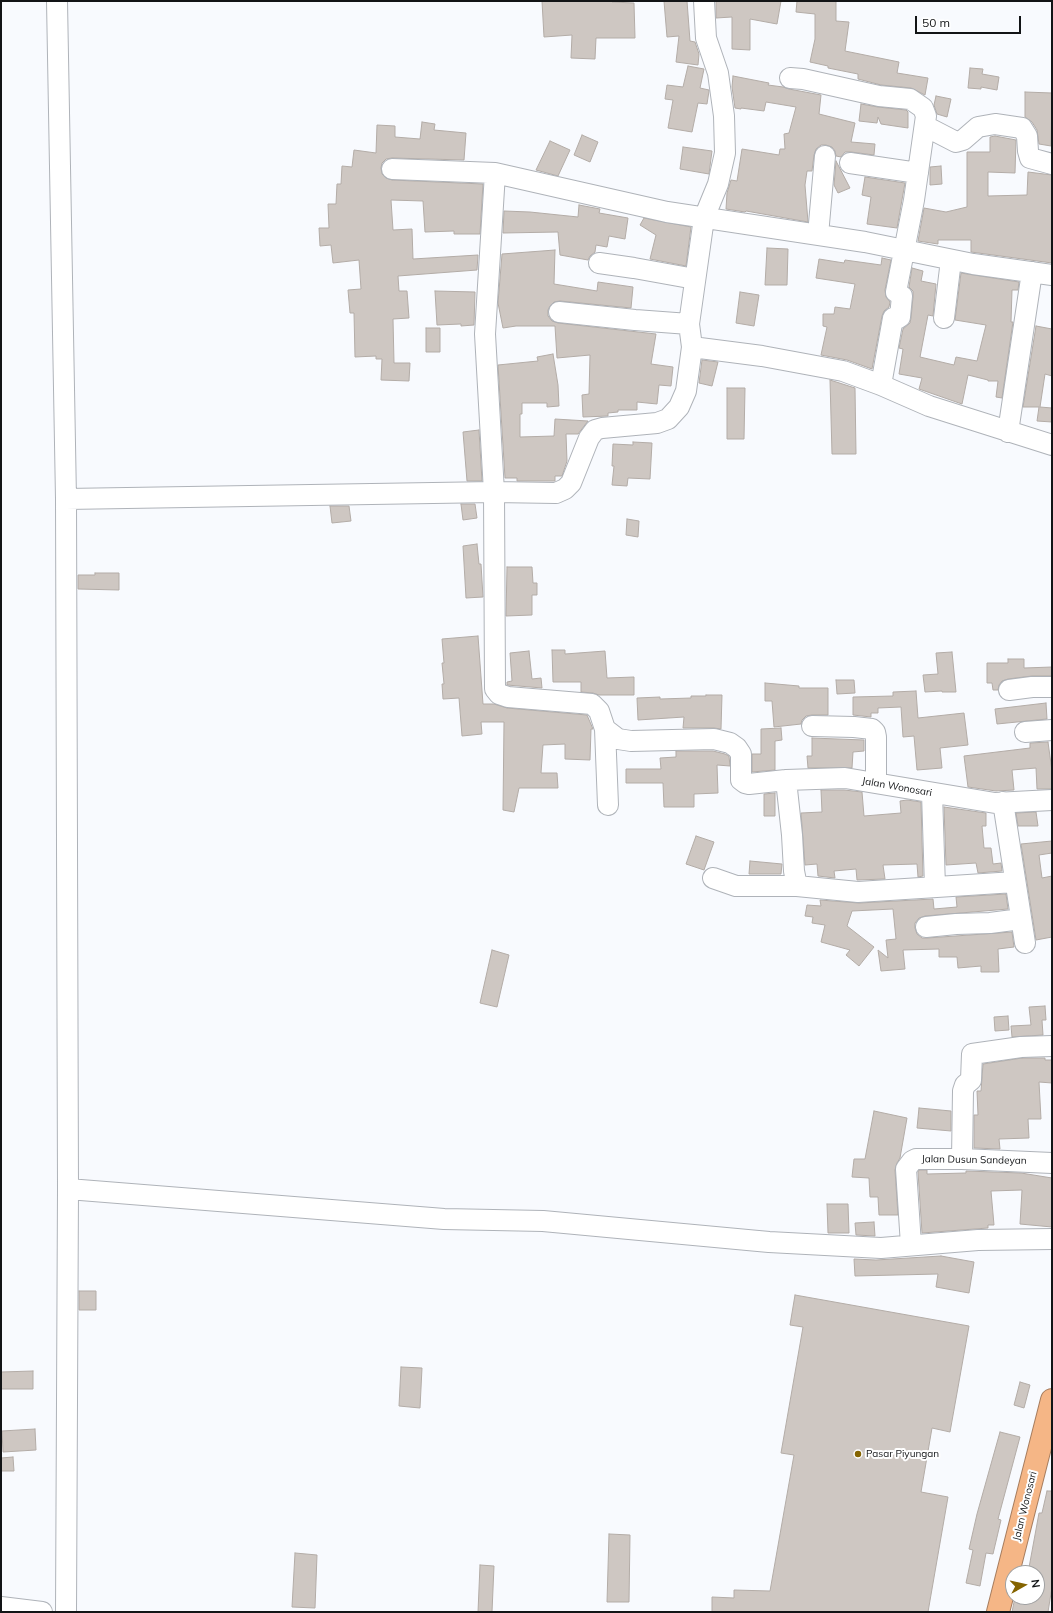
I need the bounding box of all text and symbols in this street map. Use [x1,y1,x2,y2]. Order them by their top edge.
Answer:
scale bar [917,8,1023,34]
text: 50 m [922,15,950,30]
street label: Jalan Wonosari [861,775,933,799]
street label: Jalan Dusun Sandeyan [921,1153,1027,1167]
place label: Pasar Piyungan [866,1448,939,1460]
marker: Pasar Piyungan [853,1449,863,1459]
street label: Jalan Wonosari [1011,1470,1039,1542]
north arrow [1005,1565,1045,1605]
text: N [1028,1578,1043,1589]

